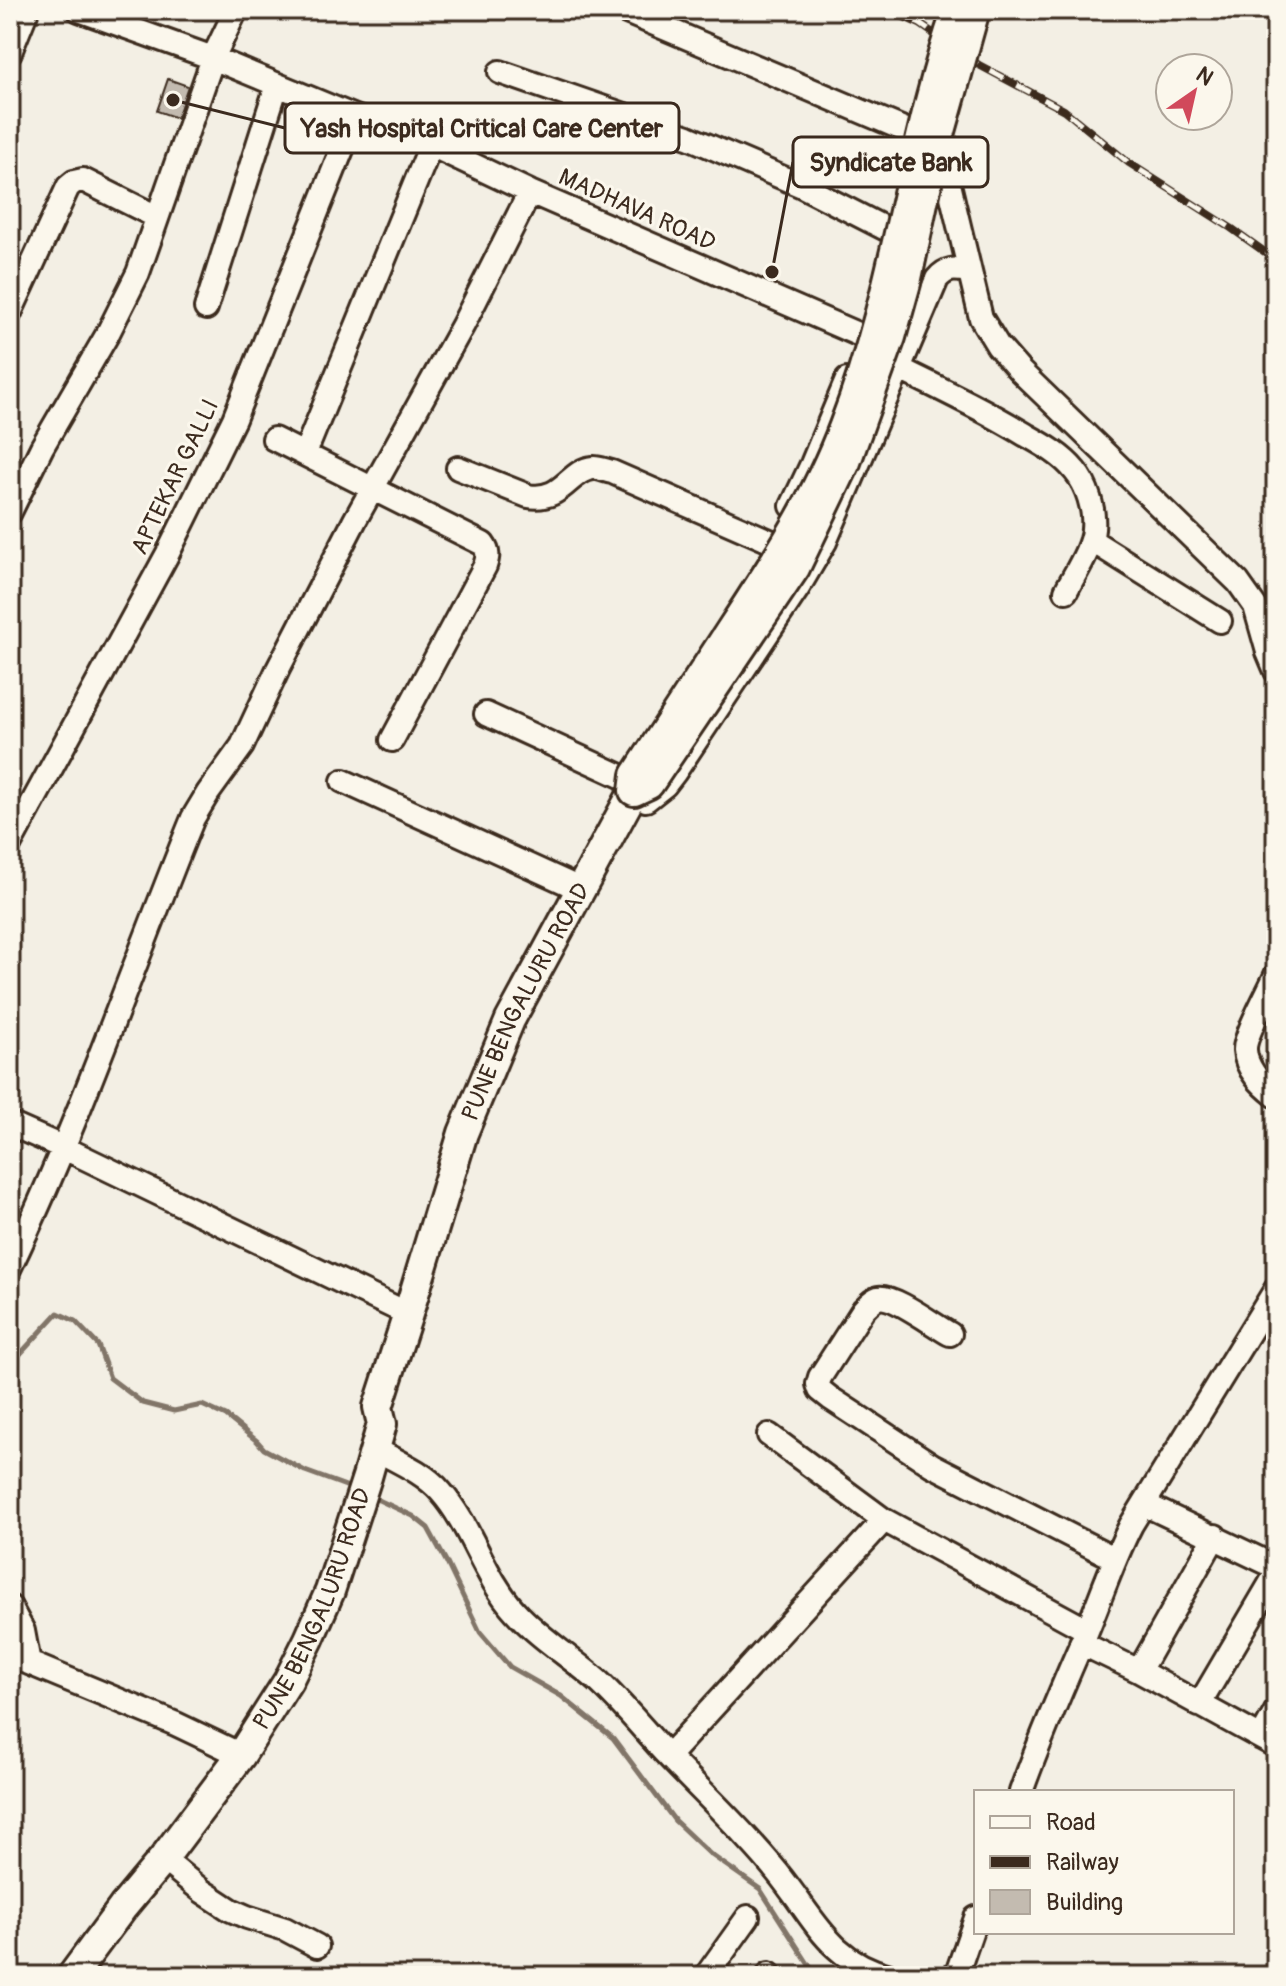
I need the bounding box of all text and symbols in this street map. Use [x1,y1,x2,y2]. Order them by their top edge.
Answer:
north arrow [1154,52,1234,132]
text: N [1191,60,1219,92]
callout: Yash Hospital Critical Care Center [285,103,679,153]
text: Yash Hospital Critical Care Center [300,113,664,145]
callout: Syndicate Bank [793,137,988,187]
text: Syndicate Bank [809,147,974,179]
street label: MADHAVA ROAD [554,162,720,258]
street label: APTEKAR GALLI [125,395,225,559]
street label: PUNE BENGALURU ROAD [455,878,596,1125]
street label: PUNE BENGALURU ROAD [246,1484,377,1735]
legend [974,1790,1234,1934]
text: Road [1046,1808,1096,1837]
text: Railway [1046,1848,1119,1877]
text: Building [1046,1888,1123,1917]

